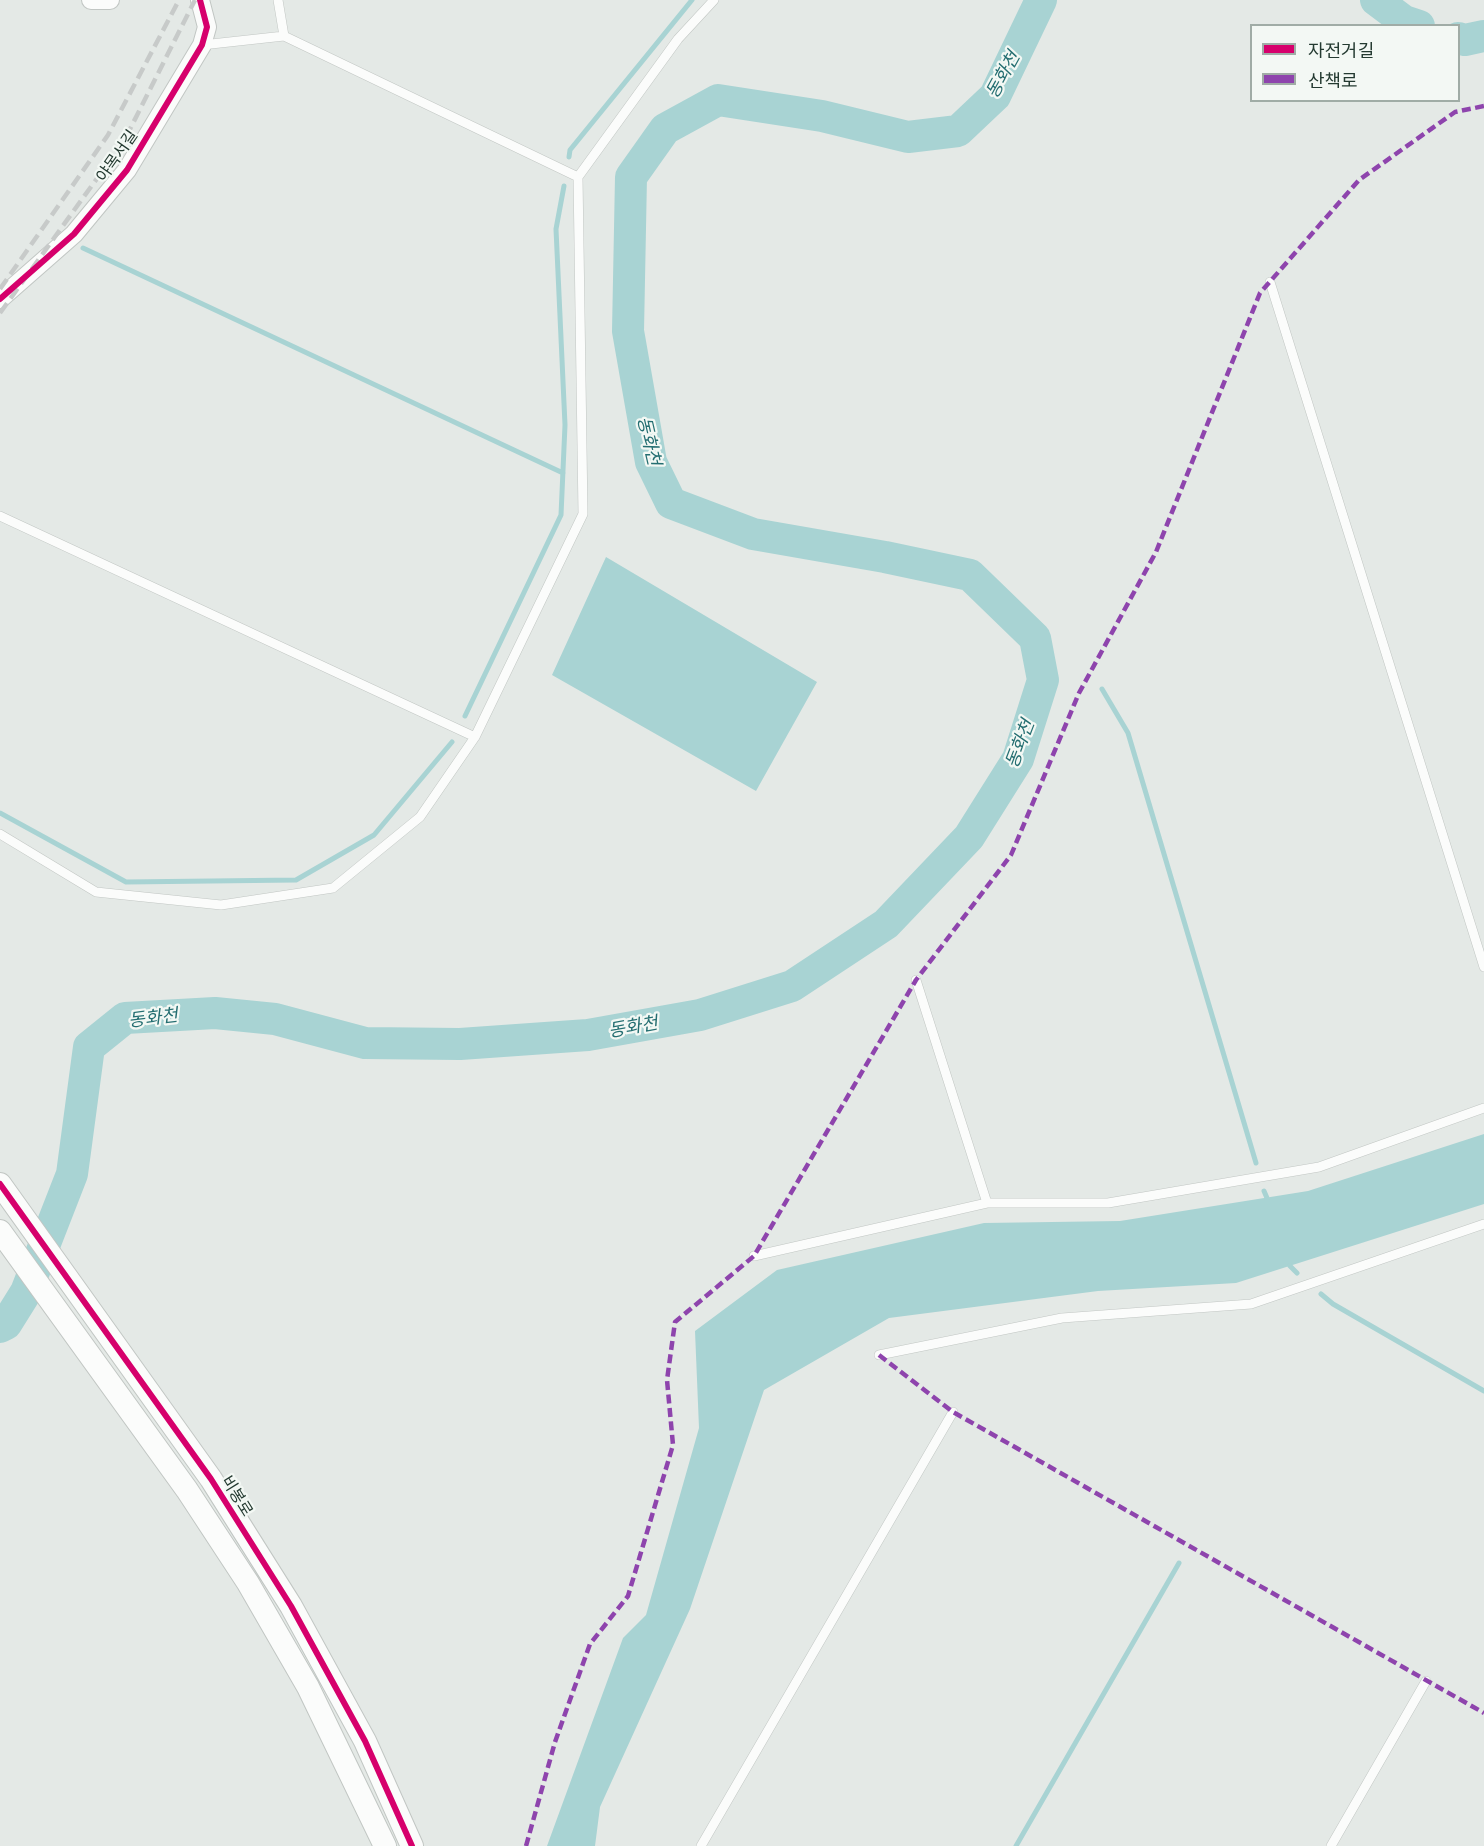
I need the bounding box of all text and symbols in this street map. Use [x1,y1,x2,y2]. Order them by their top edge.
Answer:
legend [1250,24,1460,102]
text: 자전거길 [1308,39,1374,61]
water label: 동화천 [982,48,1024,102]
text: 산책로 [1308,69,1358,91]
street label: 야목서길 [92,126,142,186]
water label: 동화천 [633,414,665,468]
water label: 동화천 [1001,717,1039,771]
water label: 동화천 [127,1004,179,1032]
water label: 동화천 [607,1012,659,1042]
street label: 비봉로 [217,1472,257,1520]

